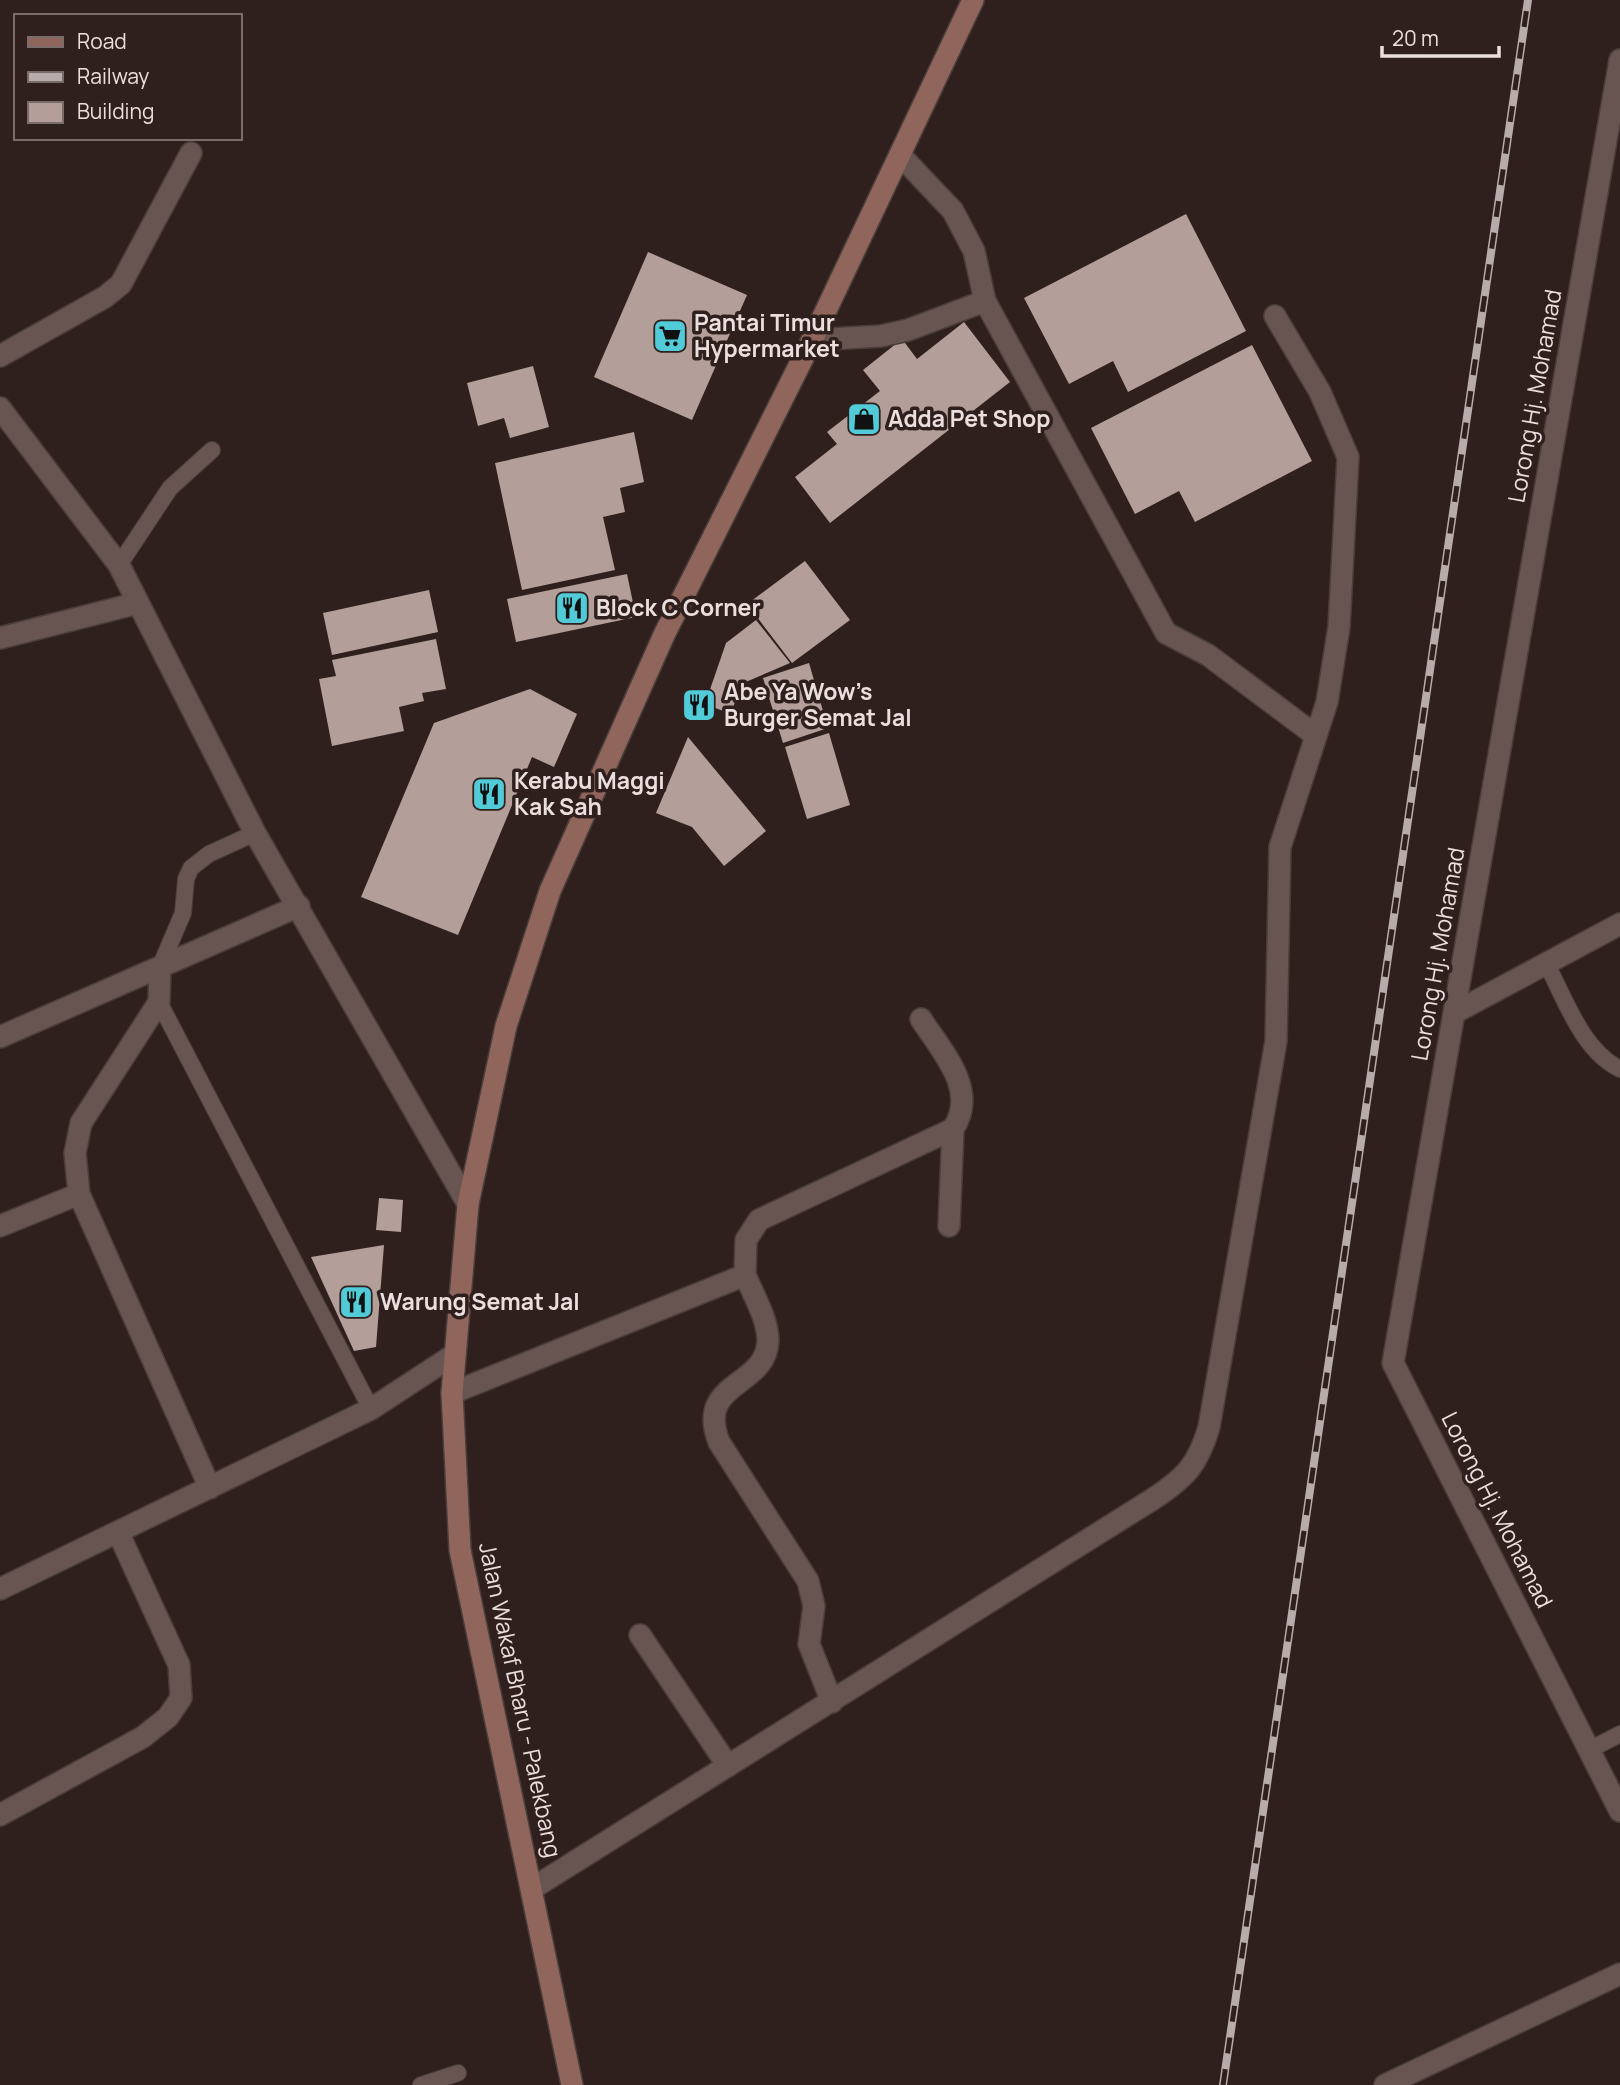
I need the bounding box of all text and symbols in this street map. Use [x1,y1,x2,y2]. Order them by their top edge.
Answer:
legend [14,14,242,140]
scale bar [1382,14,1499,58]
text: 20 m [1392,24,1439,52]
text: Road [77,27,127,55]
text: Railway [77,62,149,90]
text: Building [77,97,154,125]
street label: Lorong Hj. Mohamad [1499,287,1569,505]
place label: Pantai Timur Hypermarket [694,306,840,364]
supermarket icon: Pantai Timur Hypermarket [651,317,689,355]
shop icon: Adda Pet Shop [845,400,883,438]
place label: Adda Pet Shop [888,402,1050,434]
restaurant icon: Block C Corner [553,589,591,627]
place label: Block C Corner [596,591,761,623]
place label: Abe Ya Wow’s Burger Semat Jal [724,675,912,733]
restaurant icon: Abe Ya Wow’s Burger Semat Jal [680,686,718,724]
place label: Kerabu Maggi Kak Sah [514,764,665,822]
restaurant icon: Kerabu Maggi Kak Sah [470,775,508,813]
street label: Lorong Hj. Mohamad [1402,845,1472,1063]
restaurant icon: Warung Semat Jal [337,1283,375,1321]
place label: Warung Semat Jal [380,1285,580,1317]
street label: Lorong Hj. Mohamad [1435,1406,1561,1613]
street label: Jalan Wakaf Bharu - Palekbang [472,1539,570,1860]

